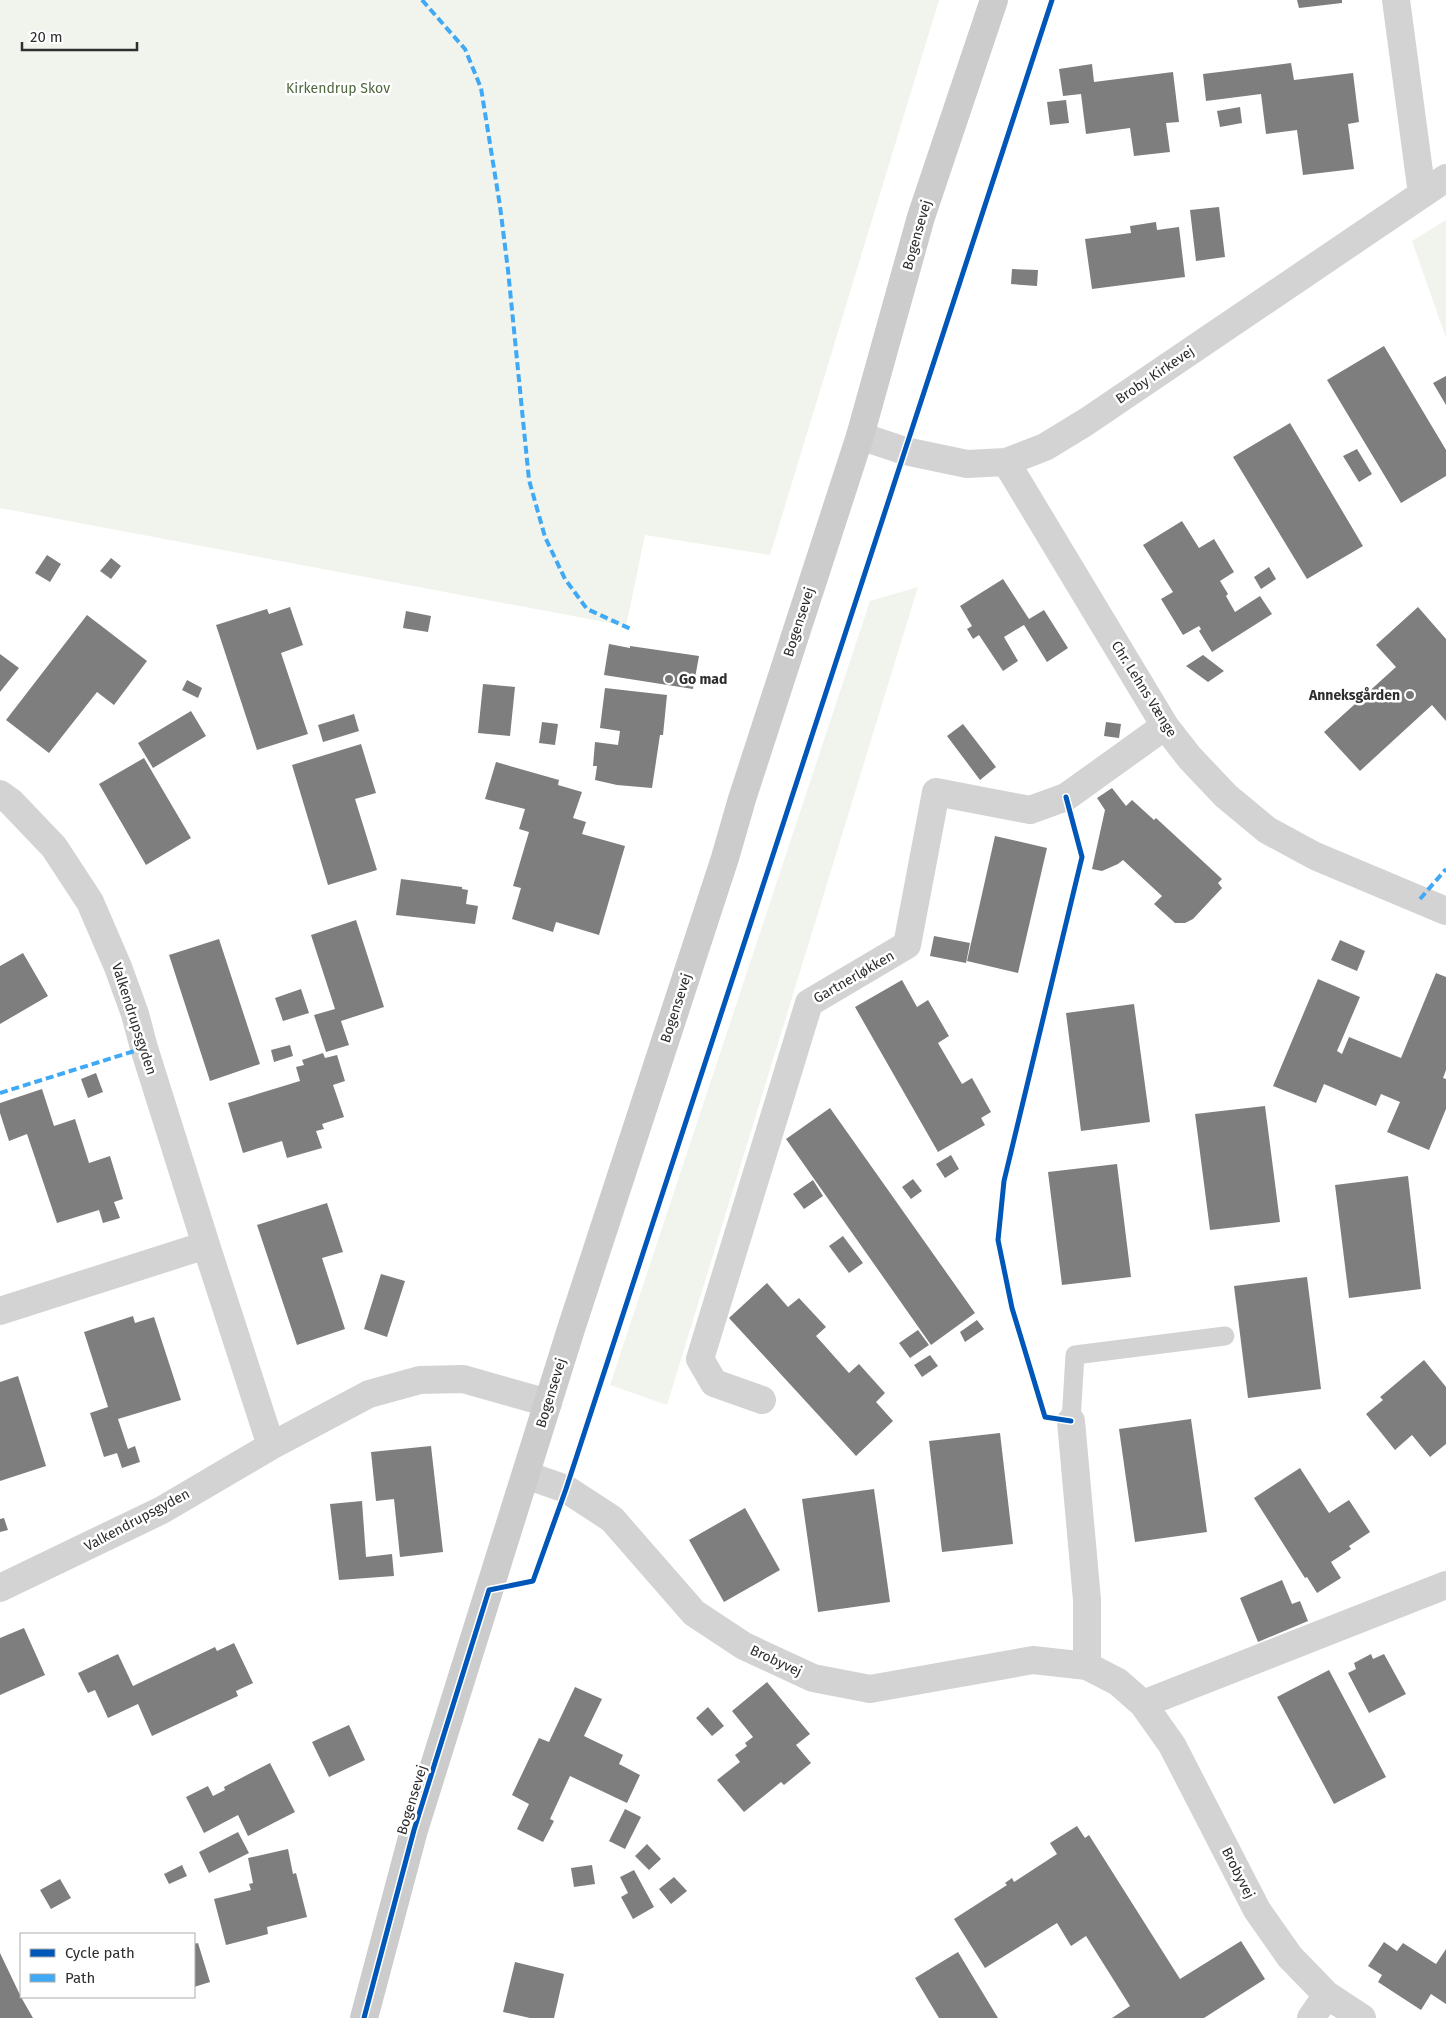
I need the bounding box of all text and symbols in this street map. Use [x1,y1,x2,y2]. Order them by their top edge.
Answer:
scale bar [22,20,138,52]
text: 20 m [30,28,63,46]
park label: Kirkendrup Skov [286,80,390,97]
street label: Bogensevej [899,198,935,272]
street label: Broby Kirkevej [1112,342,1198,408]
street label: Bogensevej [780,585,818,659]
street label: Chr. Lehns Vænge [1108,638,1180,740]
place label: Go mad [679,671,727,688]
marker: Go mad [663,673,675,685]
place label: Anneksgården [1308,687,1400,704]
marker: Anneksgården [1404,689,1416,701]
street label: Gartnerløkken [811,947,897,1007]
street label: Valkendrupsgyden [108,961,160,1077]
street label: Bogensevej [657,971,695,1045]
street label: Bogensevej [532,1356,570,1430]
street label: Valkendrupsgyden [81,1485,193,1555]
street label: Brobyvej [747,1642,805,1680]
street label: Bogensevej [393,1763,431,1837]
street label: Brobyvej [1218,1845,1258,1901]
legend [20,1933,195,1998]
text: Cycle path [65,1944,135,1962]
text: Path [65,1969,95,1987]

